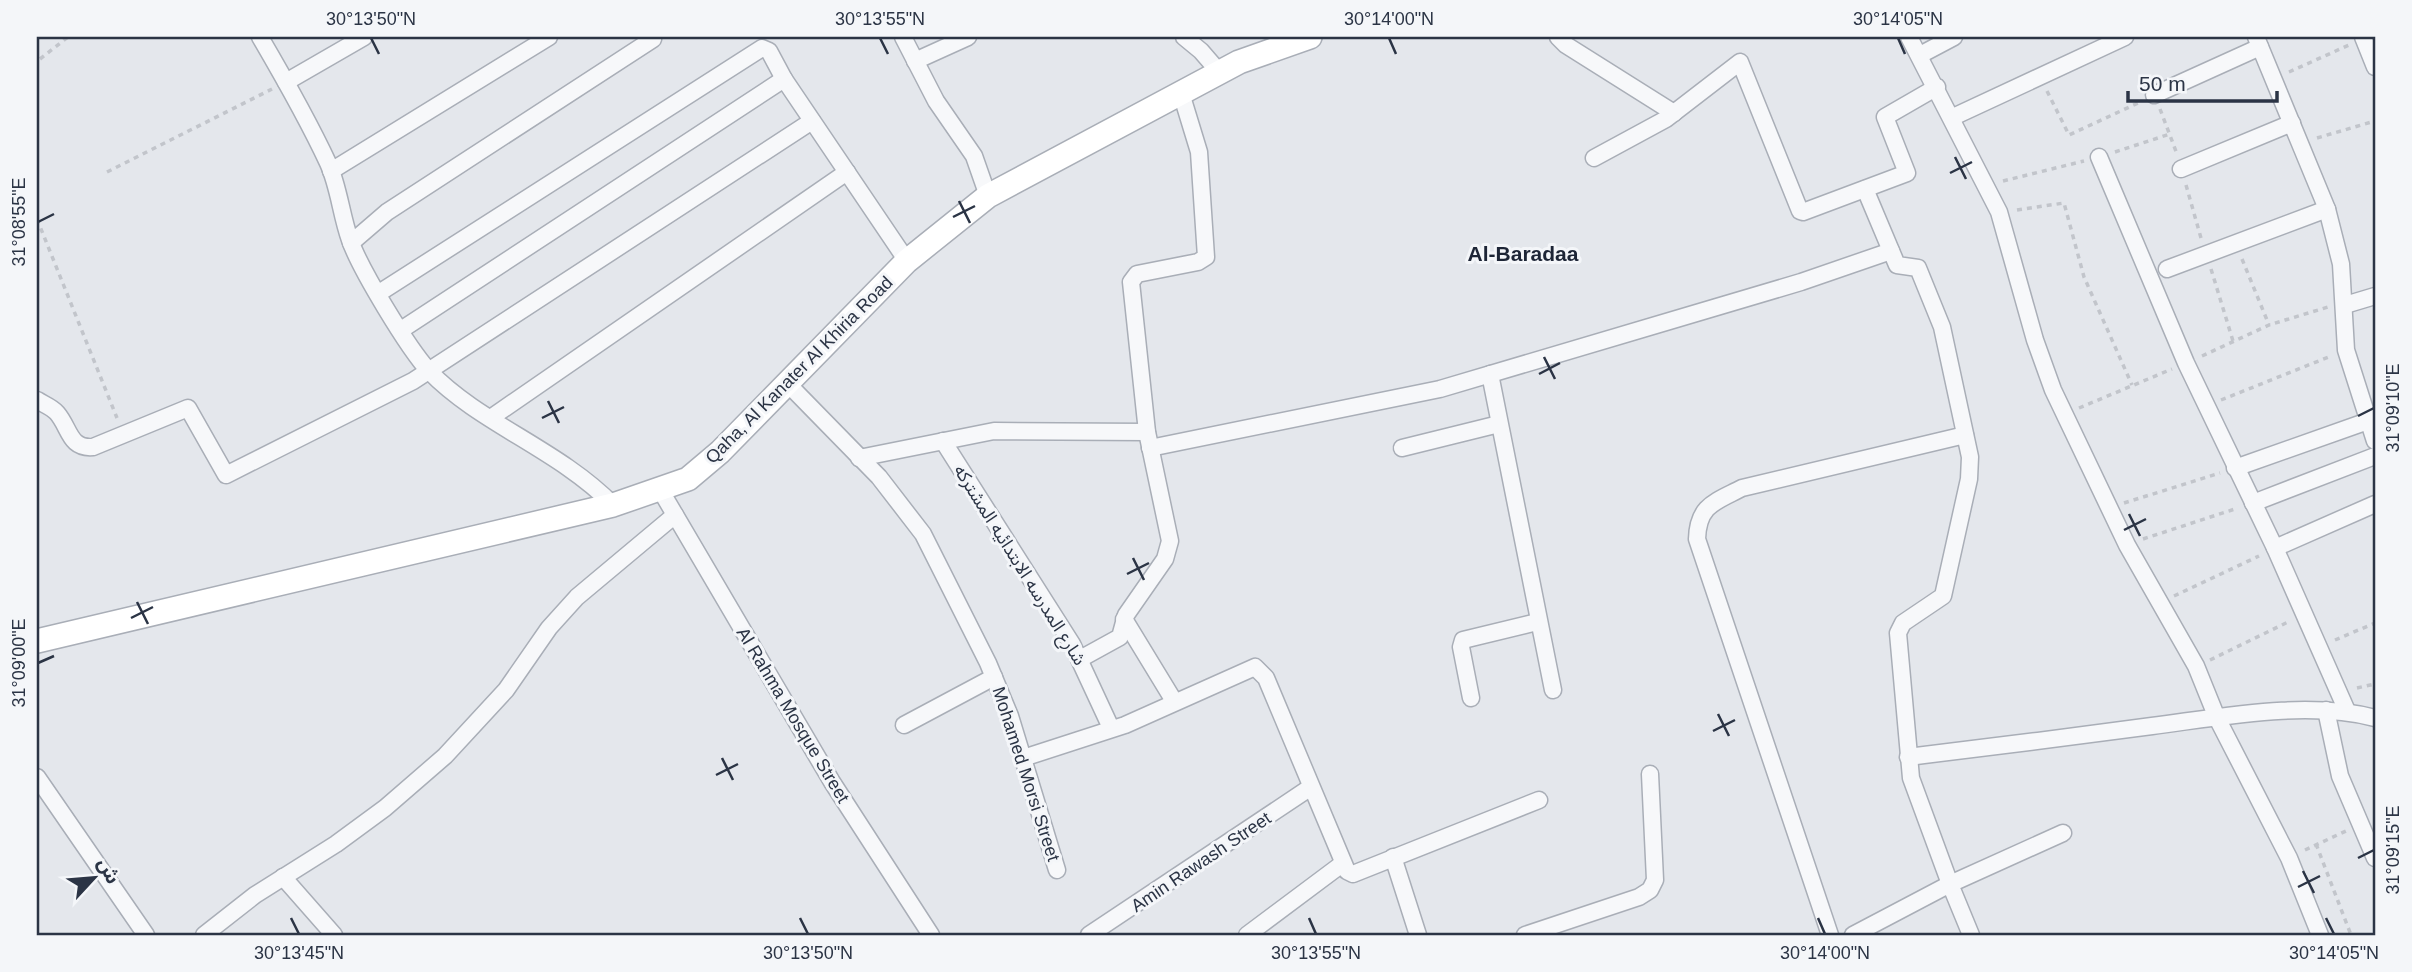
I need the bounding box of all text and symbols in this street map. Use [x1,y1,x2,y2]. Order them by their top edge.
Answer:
text: 30°13'50"N [326,9,416,29]
text: 30°13'55"N [835,9,925,29]
text: 30°14'00"N [1344,9,1434,29]
text: 30°14'05"N [1853,9,1943,29]
scale bar [2128,60,2277,104]
text: 50 m [2139,72,2186,95]
text: 31°08'55"E [9,177,29,267]
district label: Al-Baradaa [1468,242,1579,265]
street label: Qaha, Al Kanater Al Khiria Road [701,272,897,468]
text: 31°09'10"E [2383,363,2403,453]
street label: شارع المدرسه الابتدائيه المشتركه [947,461,1090,671]
text: 31°09'00"E [9,618,29,708]
street label: Al Rahma Mosque Street [733,624,853,806]
street label: Mohamed Morsi Street [988,684,1064,864]
text: 31°09'15"E [2383,805,2403,895]
street label: Amin Rawash Street [1127,808,1275,916]
north arrow [60,842,130,912]
text: ش [94,854,124,887]
text: 30°13'45"N [254,943,344,963]
text: 30°13'50"N [763,943,853,963]
text: 30°13'55"N [1271,943,1361,963]
text: 30°14'00"N [1780,943,1870,963]
text: 30°14'05"N [2289,943,2379,963]

